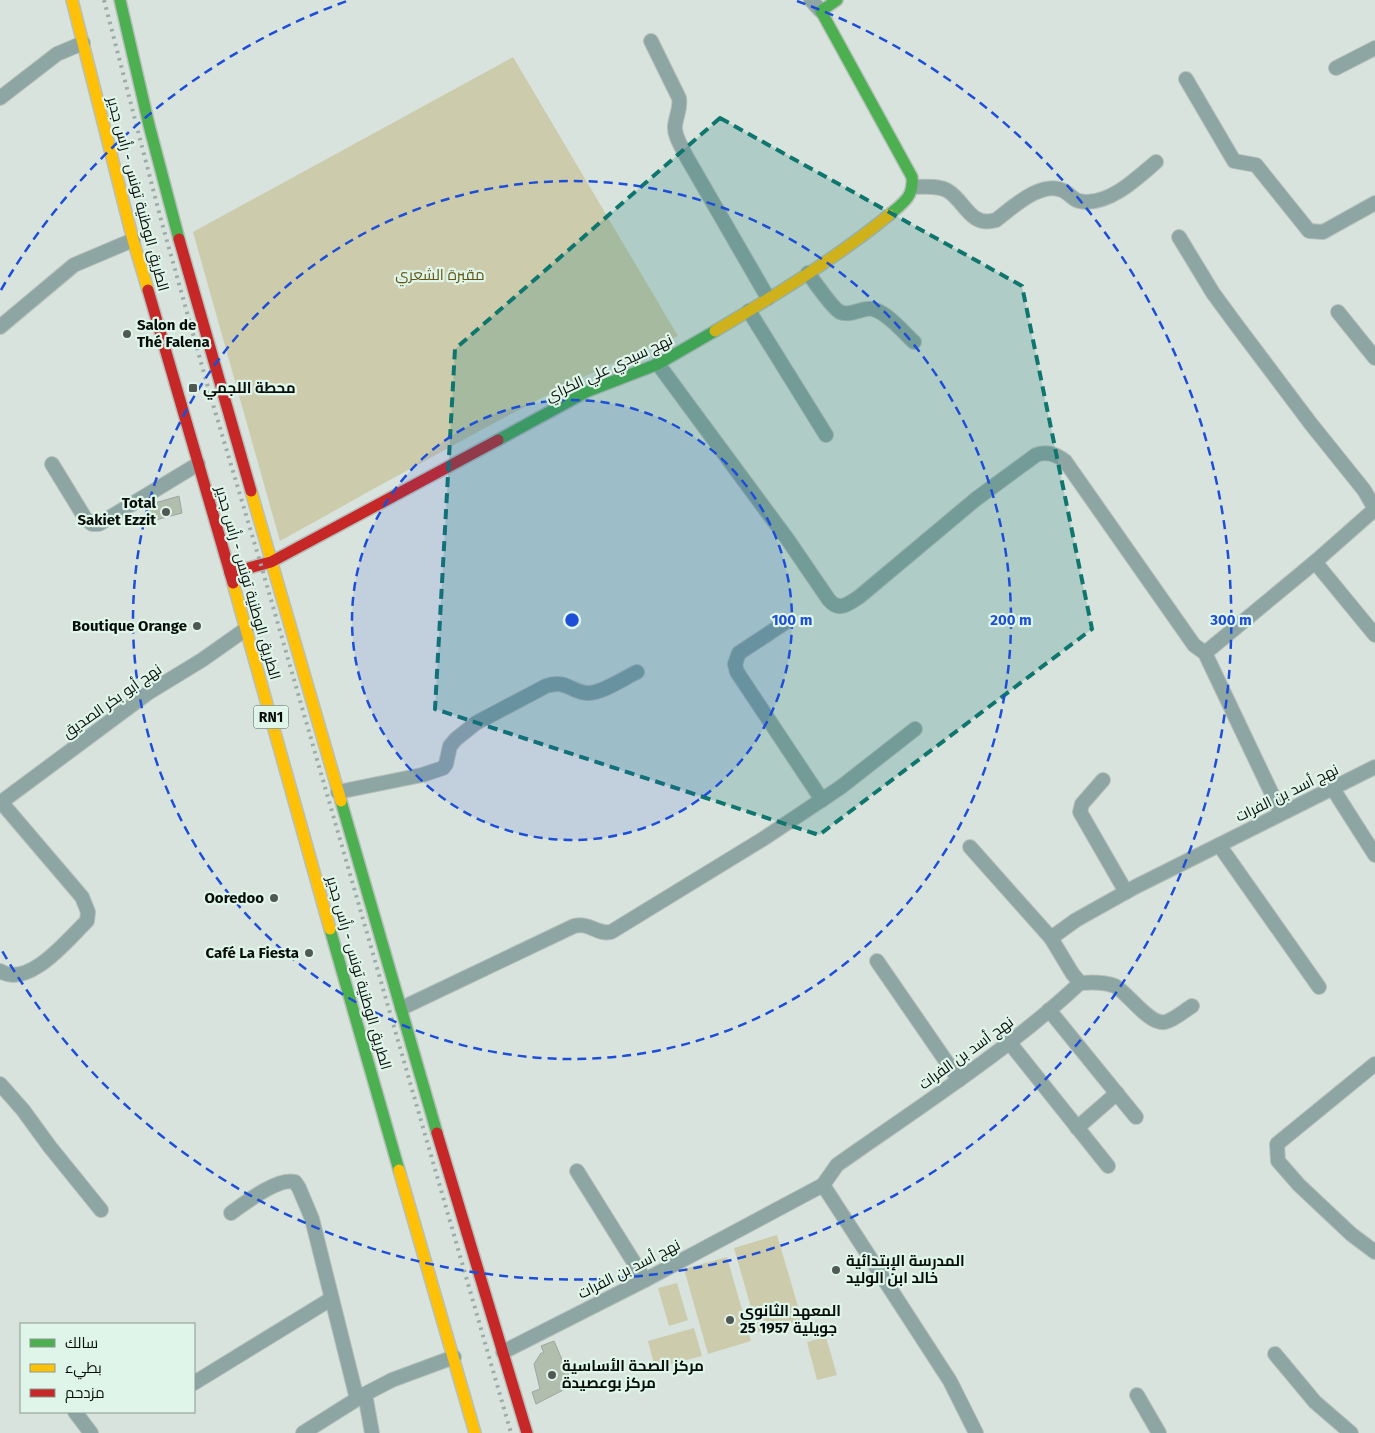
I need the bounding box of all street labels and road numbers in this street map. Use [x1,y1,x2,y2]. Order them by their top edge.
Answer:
street label: الطريق الوطنية تونس - رأس جدير [102,94,174,293]
street label: نهج سيدي علي الكراي [543,331,677,408]
street label: الطريق الوطنية تونس - رأس جدير [211,483,285,682]
street label: نهج أبو بكر الصديق [58,659,166,743]
road number: RN1 [254,706,288,729]
street label: نهج أسد بن الفرات [1232,759,1342,828]
street label: الطريق الوطنية تونس - رأس جدير [322,873,396,1072]
street label: نهج أسد بن الفرات [915,1012,1018,1095]
street label: نهج أسد بن الفرات [574,1235,684,1304]

